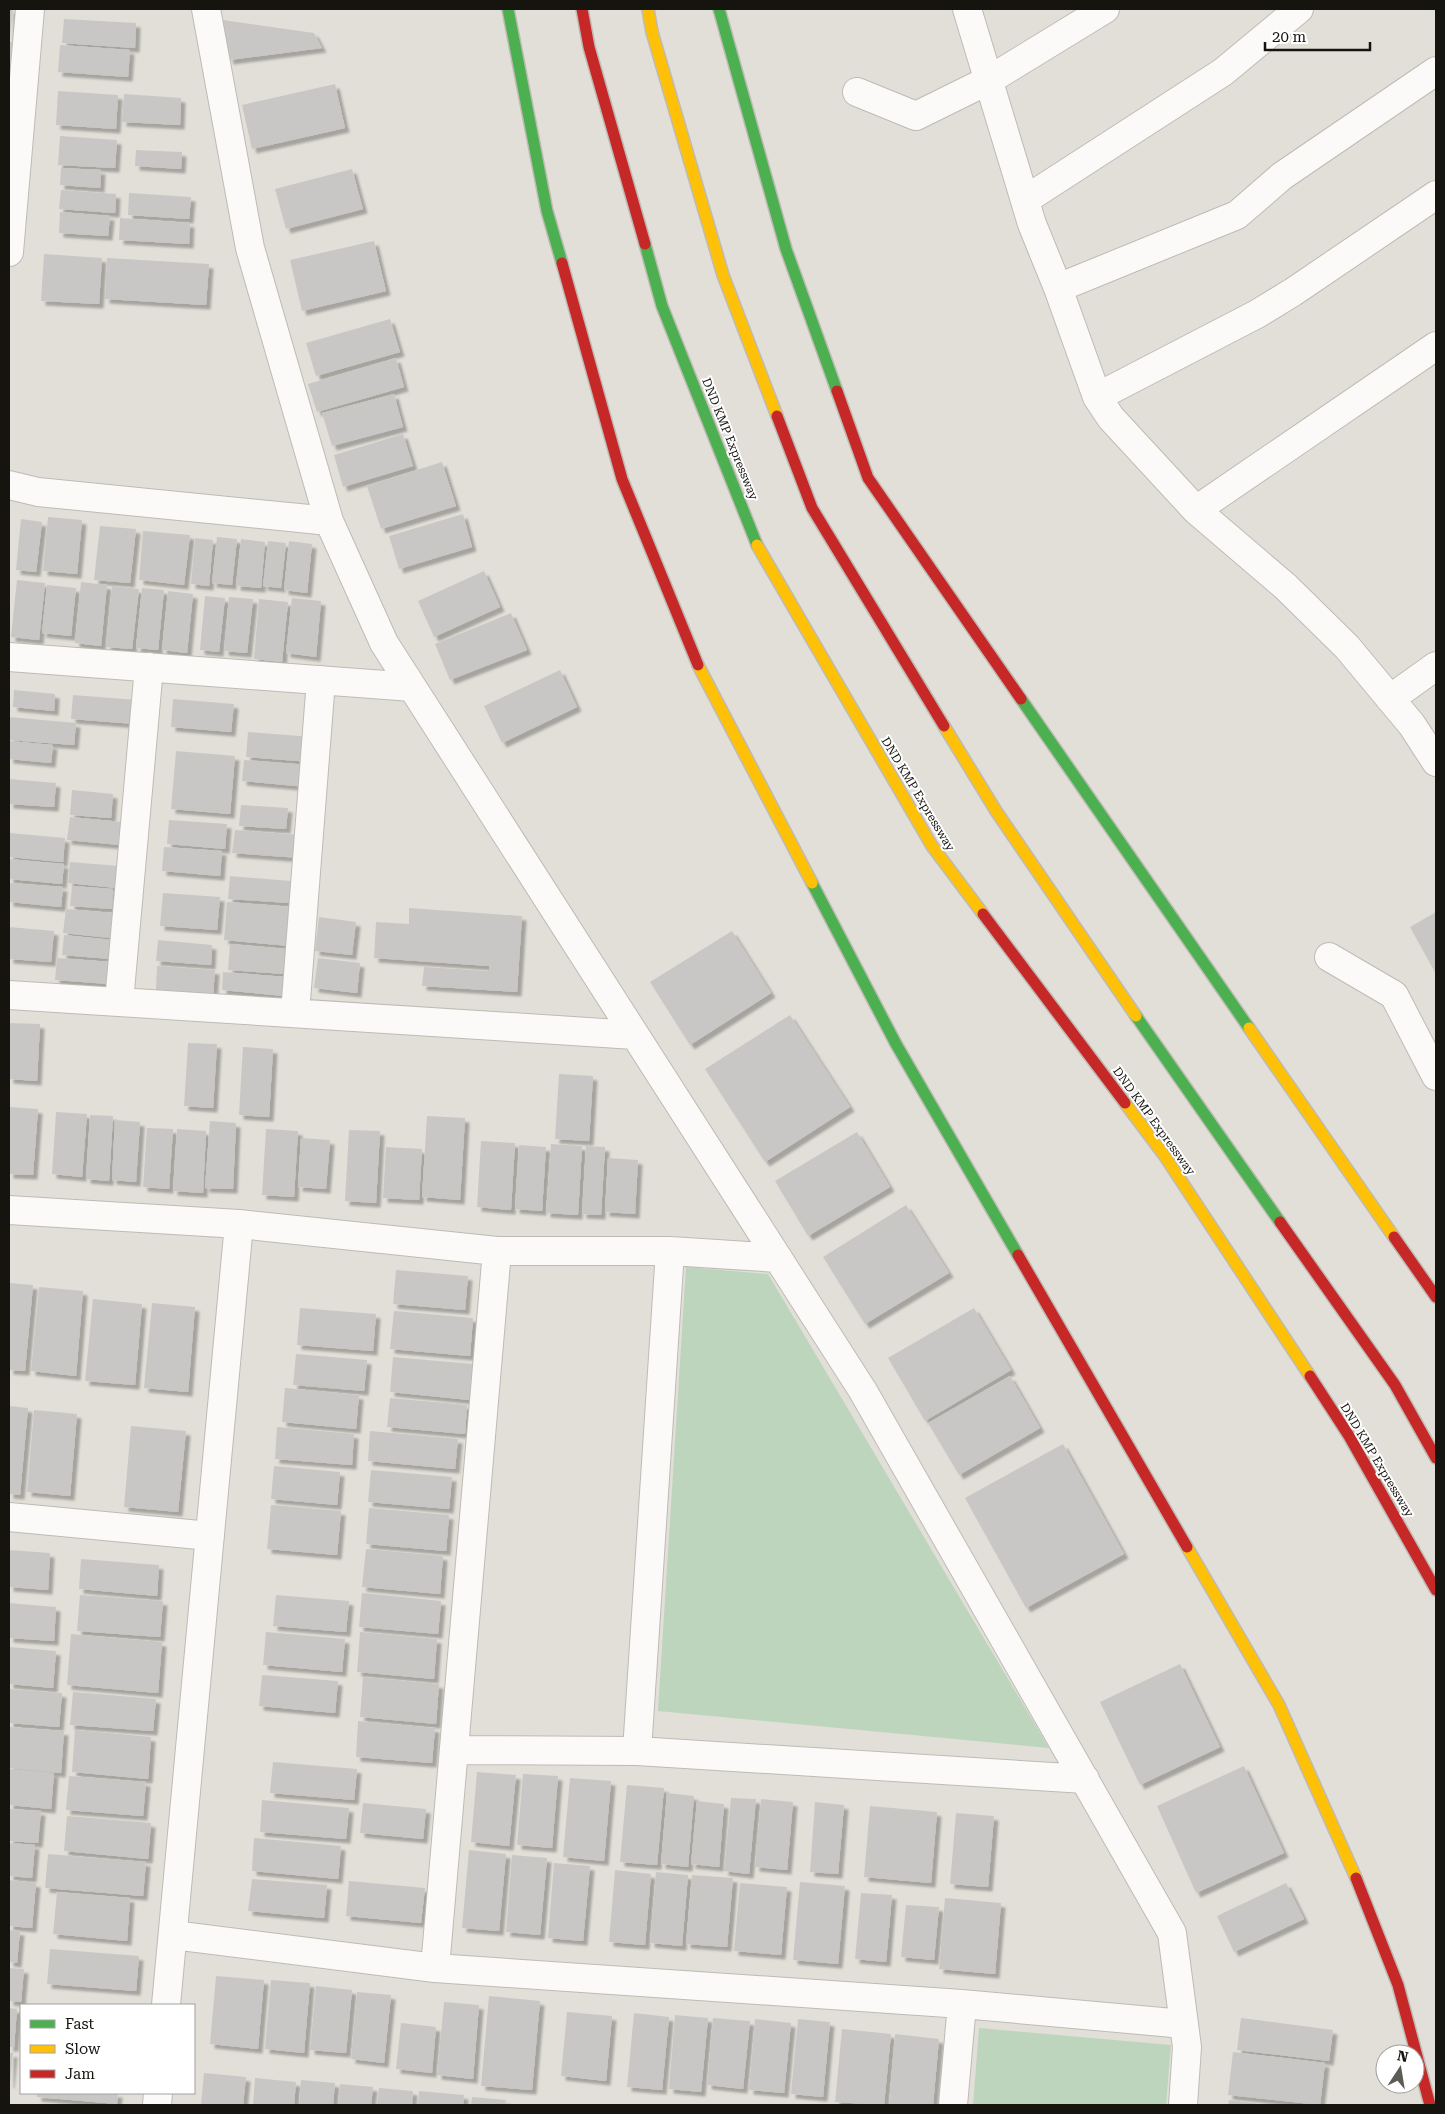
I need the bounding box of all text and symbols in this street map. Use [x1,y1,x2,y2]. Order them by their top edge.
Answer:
scale bar [1265,20,1370,52]
text: 20 m [1272,28,1307,46]
street label: DND KMP Expressway [699,376,761,503]
street label: DND KMP Expressway [878,735,958,854]
street label: DND KMP Expressway [1110,1064,1198,1179]
street label: DND KMP Expressway [1337,1401,1417,1520]
legend [20,2004,195,2094]
text: Fast [65,2015,95,2033]
text: Slow [65,2040,101,2058]
north arrow [1375,2044,1425,2094]
text: N [1396,2047,1410,2065]
text: Jam [65,2065,95,2083]

